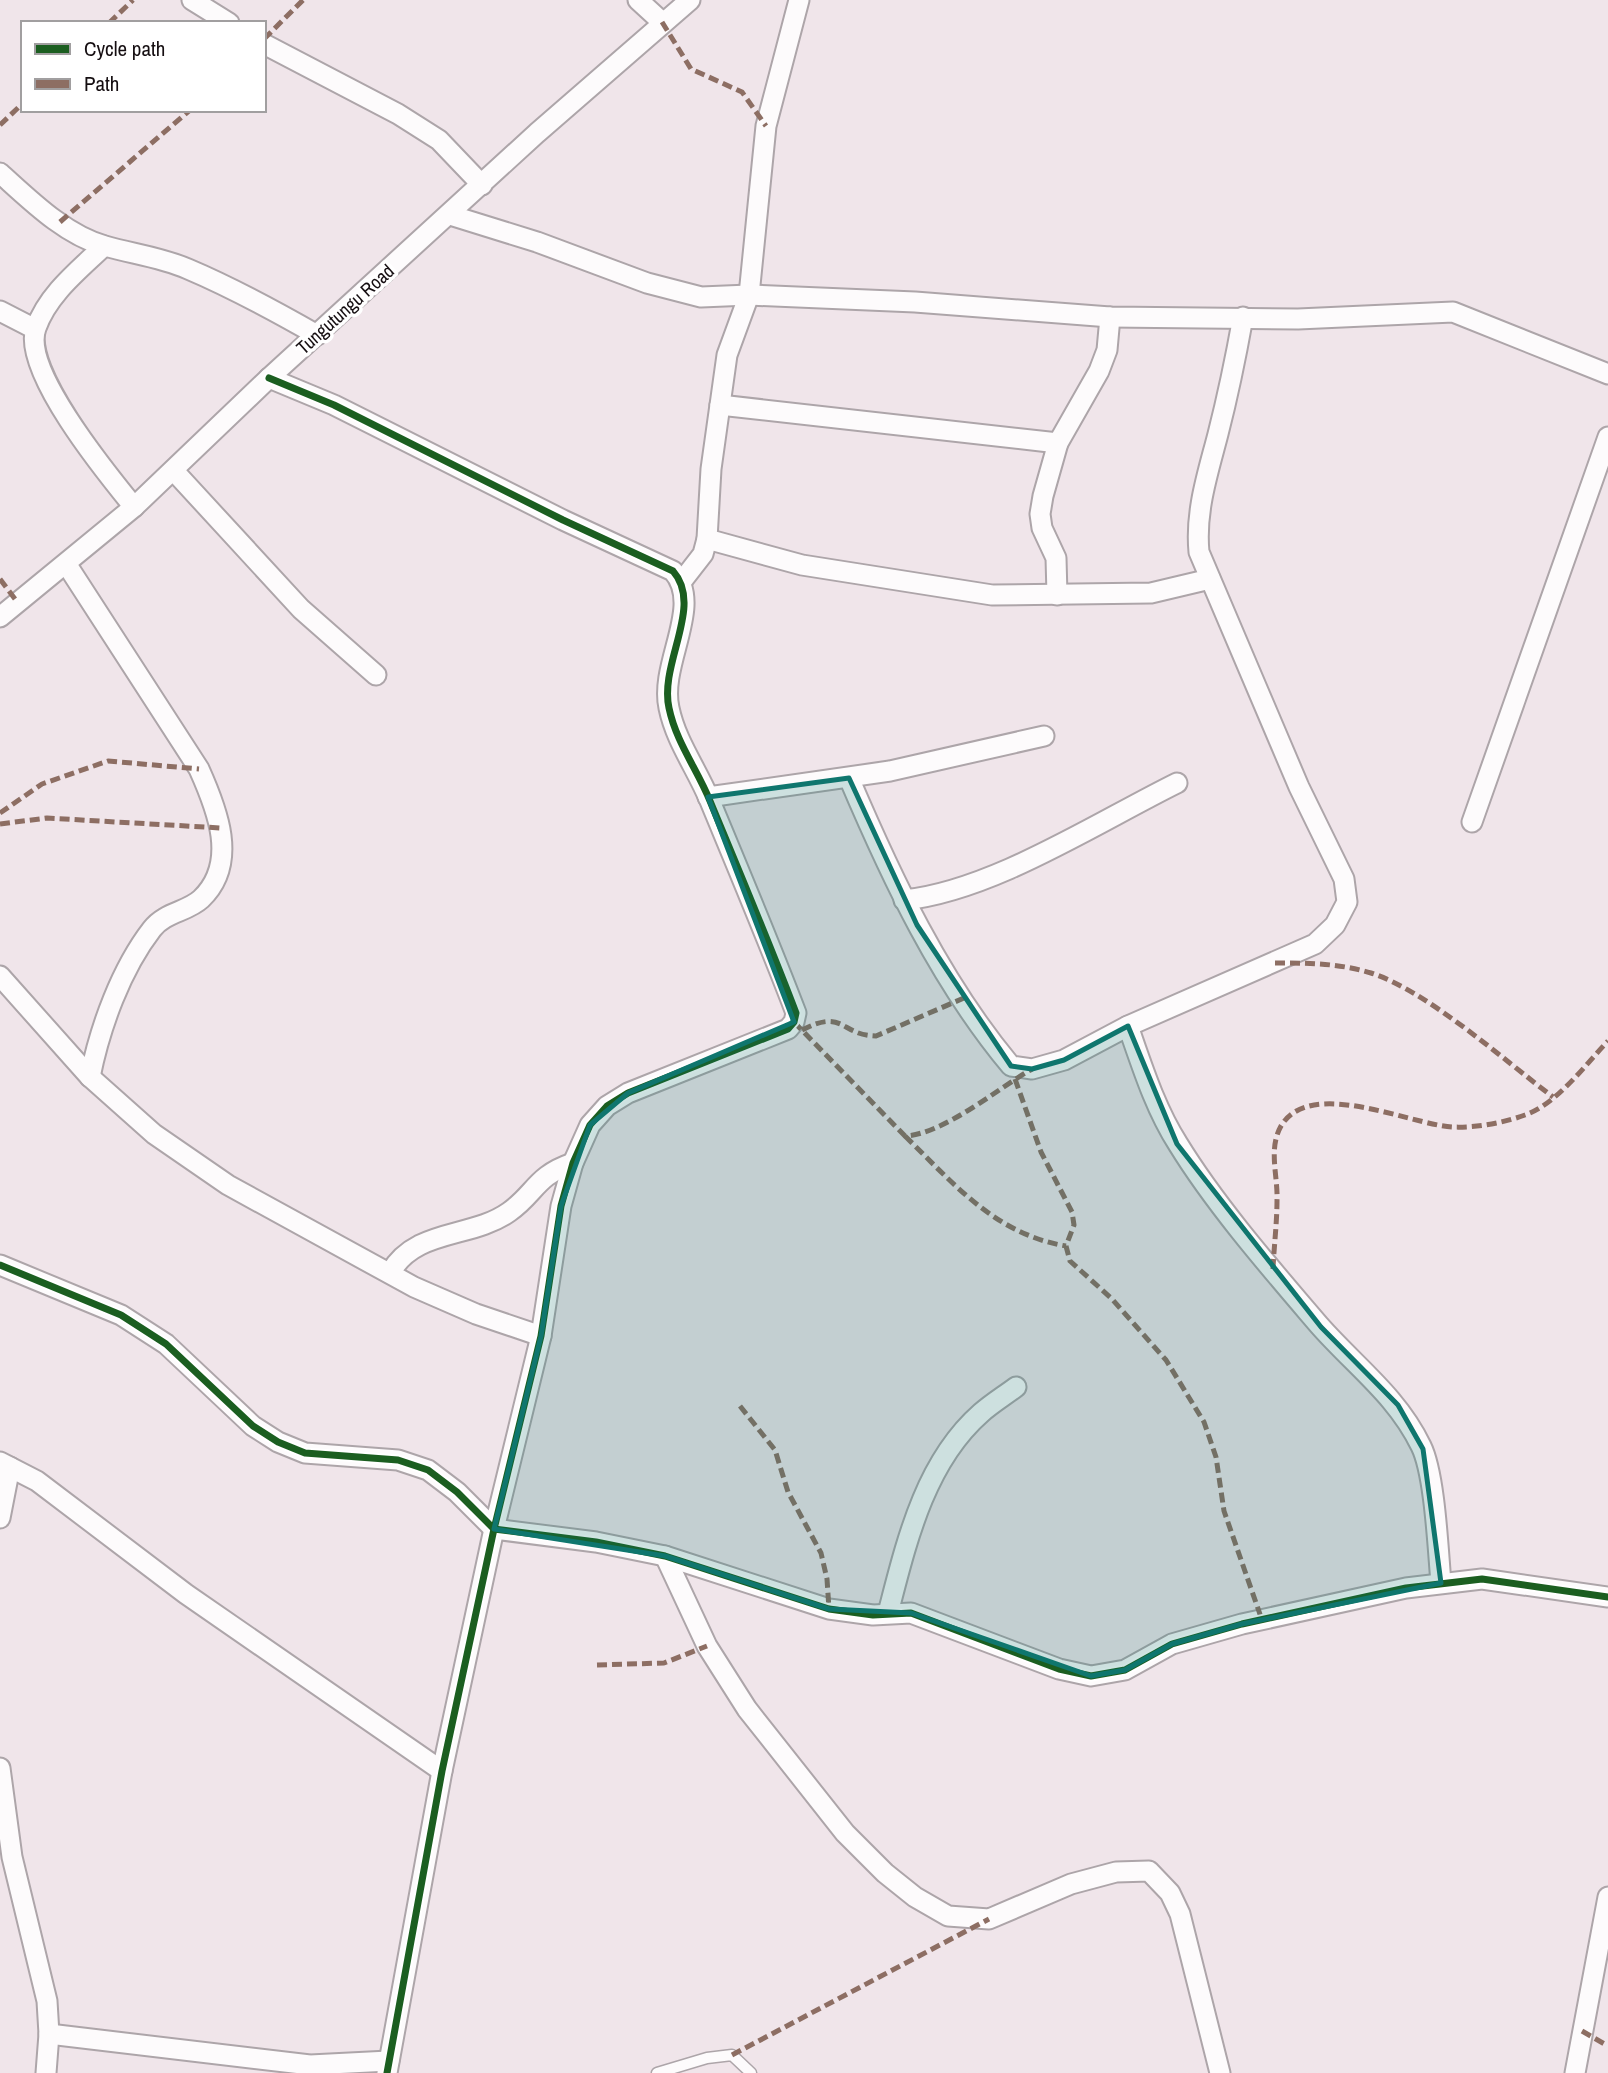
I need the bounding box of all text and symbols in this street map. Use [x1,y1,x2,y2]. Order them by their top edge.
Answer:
legend [21,21,266,112]
text: Cycle path [84,34,165,63]
text: Path [84,69,119,98]
street label: Tungutungu Road [290,258,400,360]

